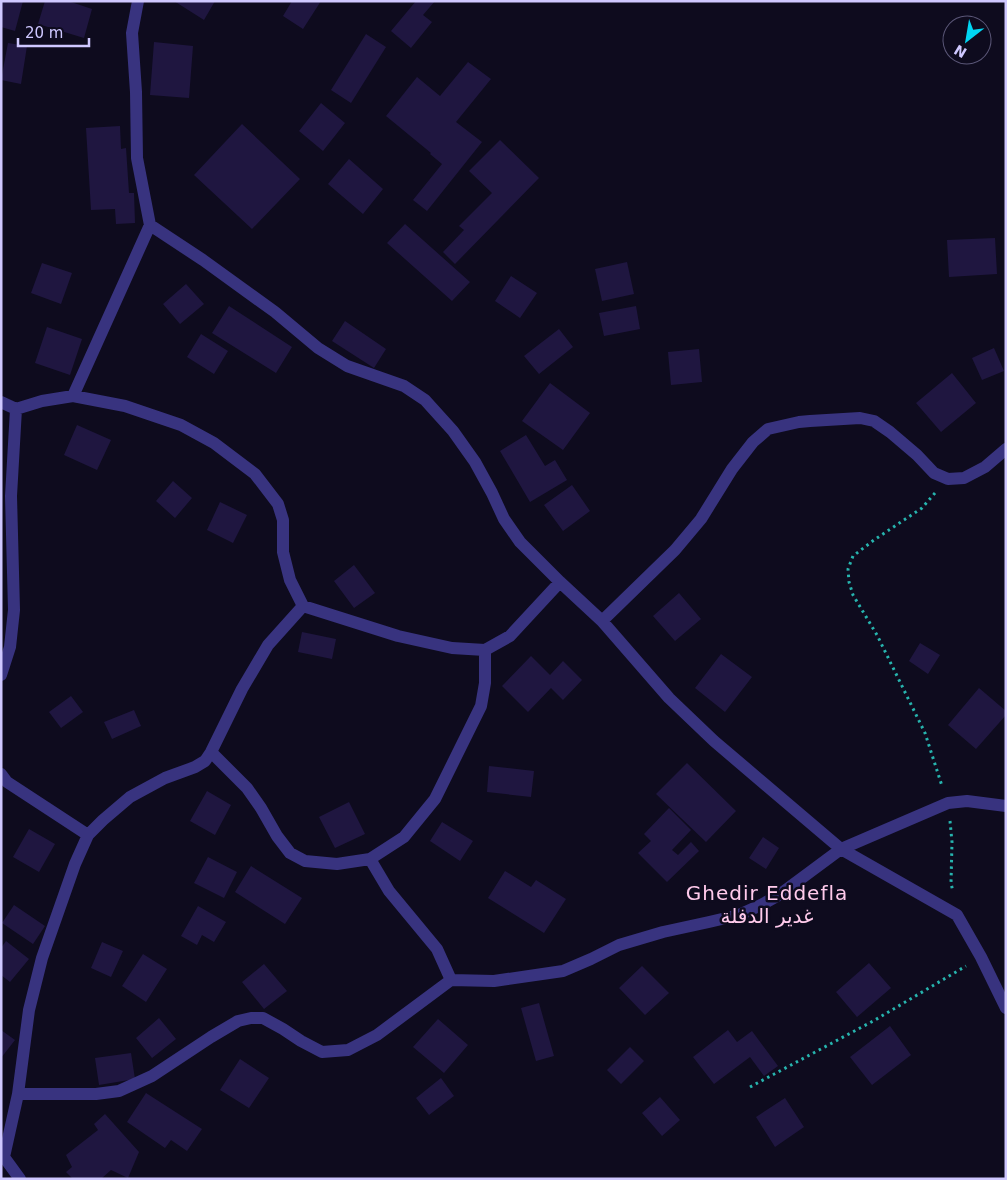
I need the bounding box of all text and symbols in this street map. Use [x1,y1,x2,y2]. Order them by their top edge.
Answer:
scale bar [18,15,89,47]
north arrow [942,15,992,65]
text: 20 m [25,24,63,42]
text: N [951,41,969,61]
district label: Ghedir Eddefla غدير الدفلة [686,881,848,928]

